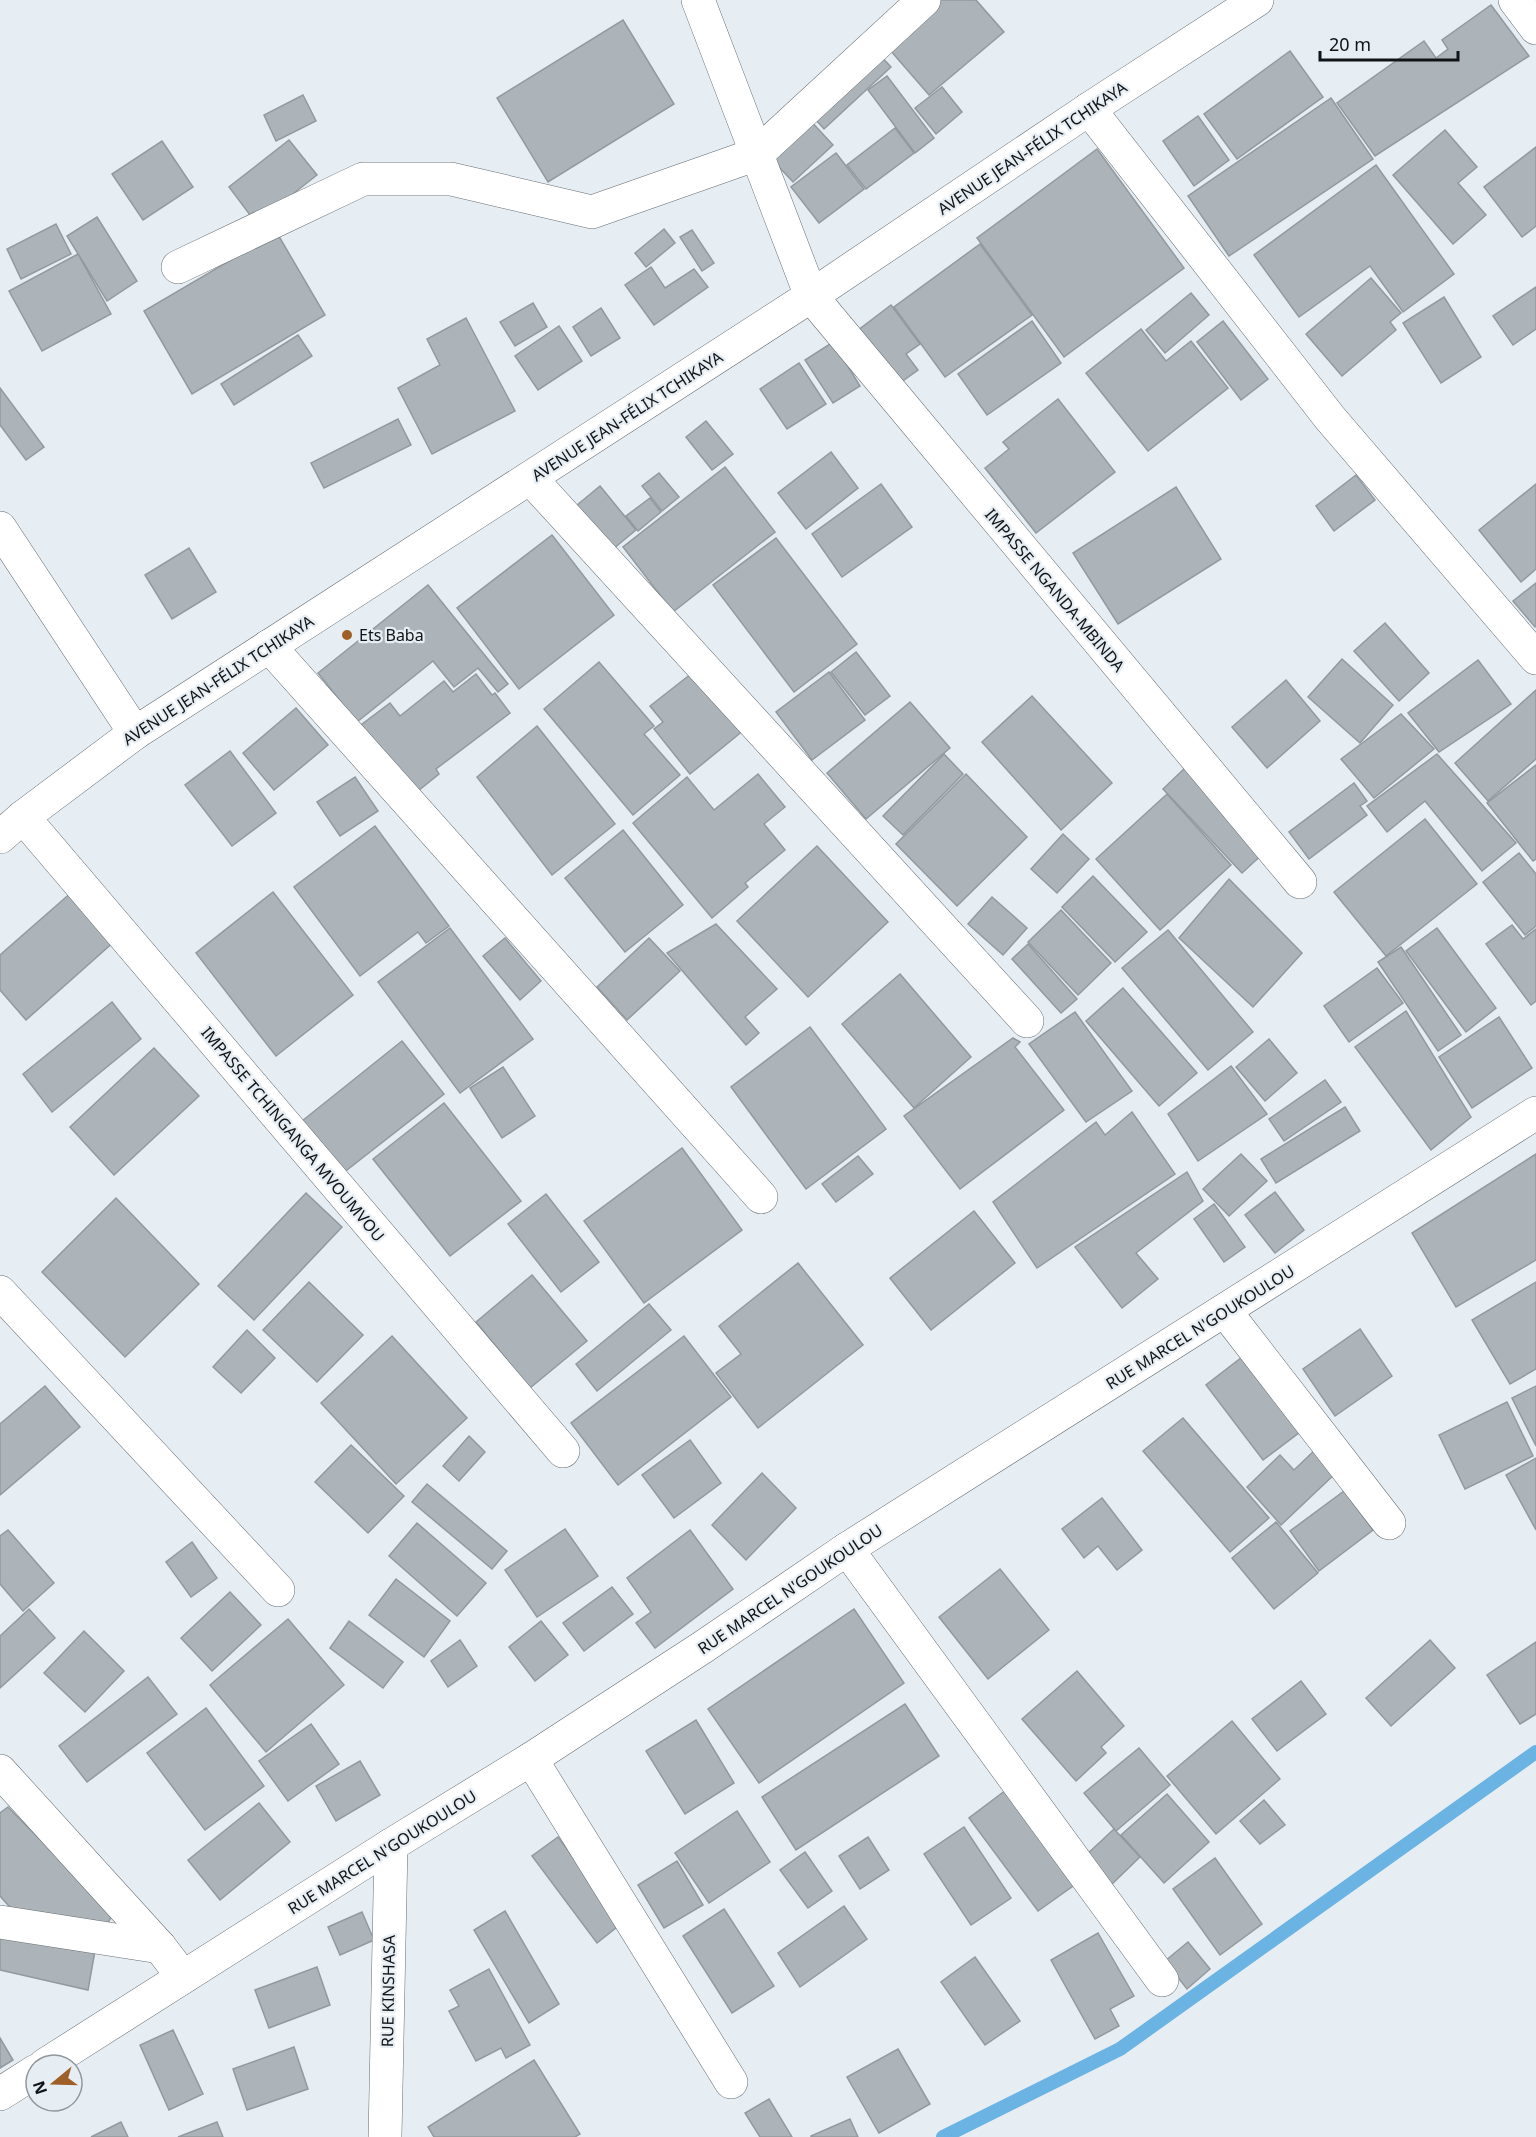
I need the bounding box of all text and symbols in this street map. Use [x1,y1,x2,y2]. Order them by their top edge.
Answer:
scale bar [1320,24,1458,62]
text: 20 m [1329,32,1371,56]
street label: AVENUE JEAN-FÉLIX TCHIKAYA [933,76,1132,220]
street label: AVENUE JEAN-FÉLIX TCHIKAYA [527,345,727,486]
street label: IMPASSE NGANDA-MBINDA [980,504,1130,677]
street label: AVENUE JEAN-FÉLIX TCHIKAYA [118,609,318,750]
place label: Ets Baba [359,624,424,646]
marker: Ets Baba [340,628,354,642]
street label: IMPASSE TCHINGANGA MVOUMVOU [196,1022,390,1246]
street label: RUE MARCEL N'GOUKOULOU [1101,1260,1299,1394]
street label: RUE MARCEL N'GOUKOULOU [693,1519,887,1659]
street label: RUE MARCEL N'GOUKOULOU [283,1785,481,1919]
street label: RUE KINSHASA [376,1934,400,2047]
north arrow [24,2053,84,2113]
text: N [27,2078,52,2098]

